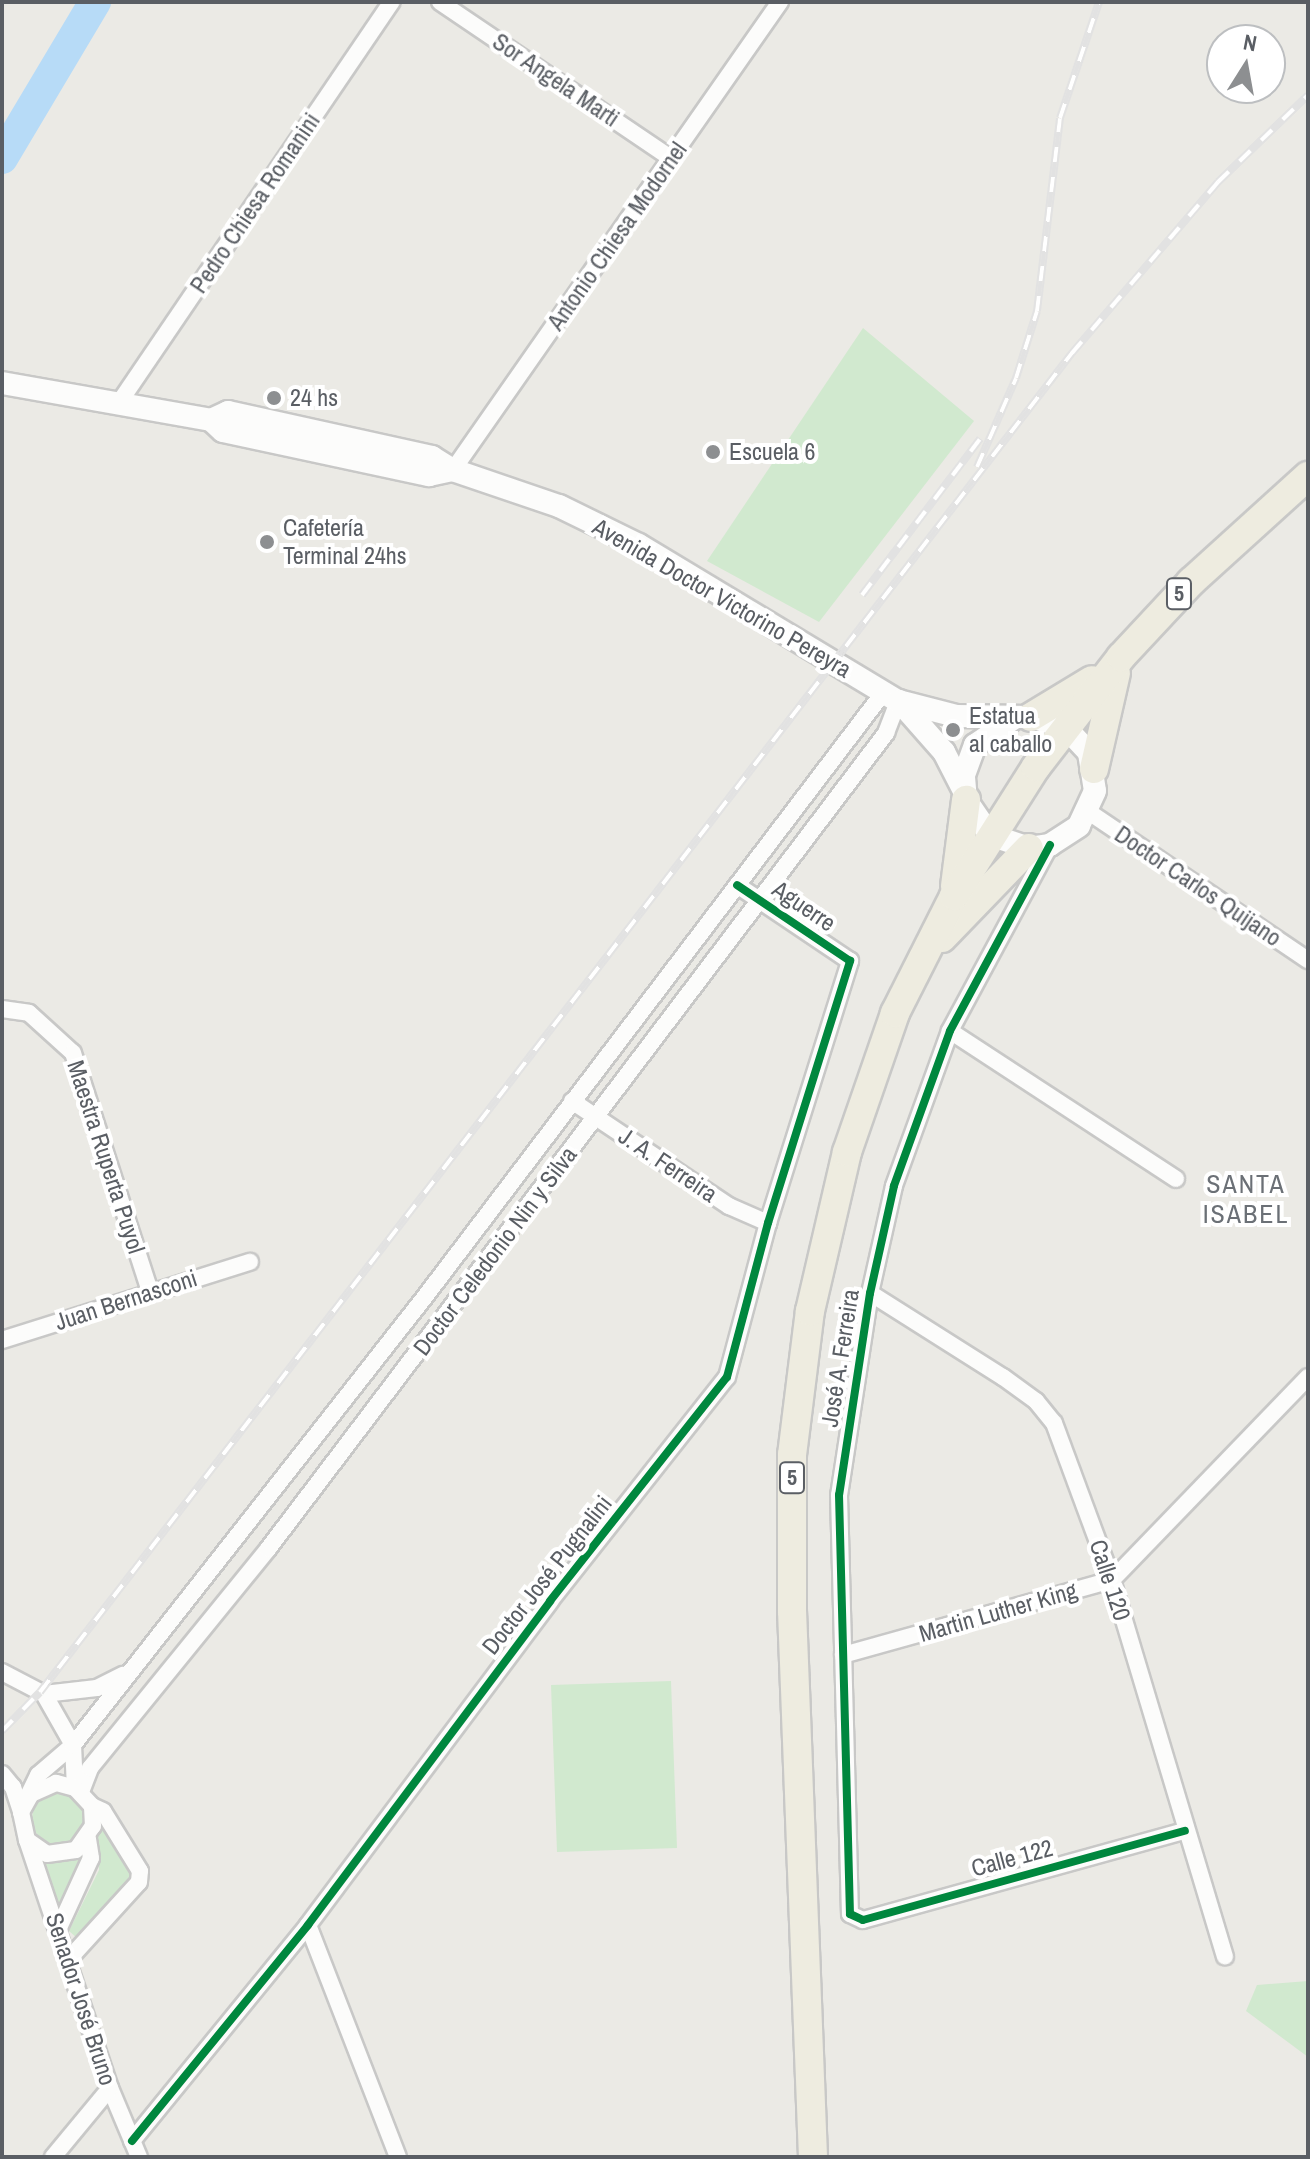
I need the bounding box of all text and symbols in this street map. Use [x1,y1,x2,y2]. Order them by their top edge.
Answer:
north arrow [1206,24,1286,104]
text: N [1241,26,1259,58]
street label: Sor Angela Marti [487,27,625,133]
street label: Pedro Chiesa Romanini [184,107,326,299]
street label: Antonio Chiesa Modornel [541,136,693,336]
place label: 24 hs [290,384,338,412]
marker: 24 hs [265,389,283,407]
place label: Escuela 6 [729,438,815,466]
marker: Escuela 6 [704,443,722,461]
street label: Avenida Doctor Victorino Pereyra [588,512,856,684]
place label: Cafetería Terminal 24hs [283,514,407,570]
marker: Cafetería Terminal 24hs [258,533,276,551]
road number: 5 [1165,576,1193,612]
place label: Estatua al caballo [969,702,1052,758]
marker: Estatua al caballo [944,721,962,739]
street label: Doctor Carlos Quijano [1109,820,1287,952]
street label: Aguerre [767,874,841,938]
street label: Maestra Ruperta Puyol [61,1057,151,1257]
street label: J. A. Ferreira [613,1121,723,1209]
street label: Doctor Celedonio Nin y Silva [407,1141,583,1361]
district label: SANTA ISABEL [1203,1168,1289,1230]
street label: Juan Bernasconi [51,1263,201,1337]
street label: José A. Ferreira [815,1287,865,1429]
road number: 5 [778,1460,806,1496]
street label: Doctor José Pugnalini [476,1490,618,1660]
street label: Calle 120 [1083,1536,1137,1624]
street label: Martin Luther King [916,1576,1080,1648]
street label: Calle 122 [968,1833,1056,1883]
street label: Senador José Bruno [40,1909,122,2089]

